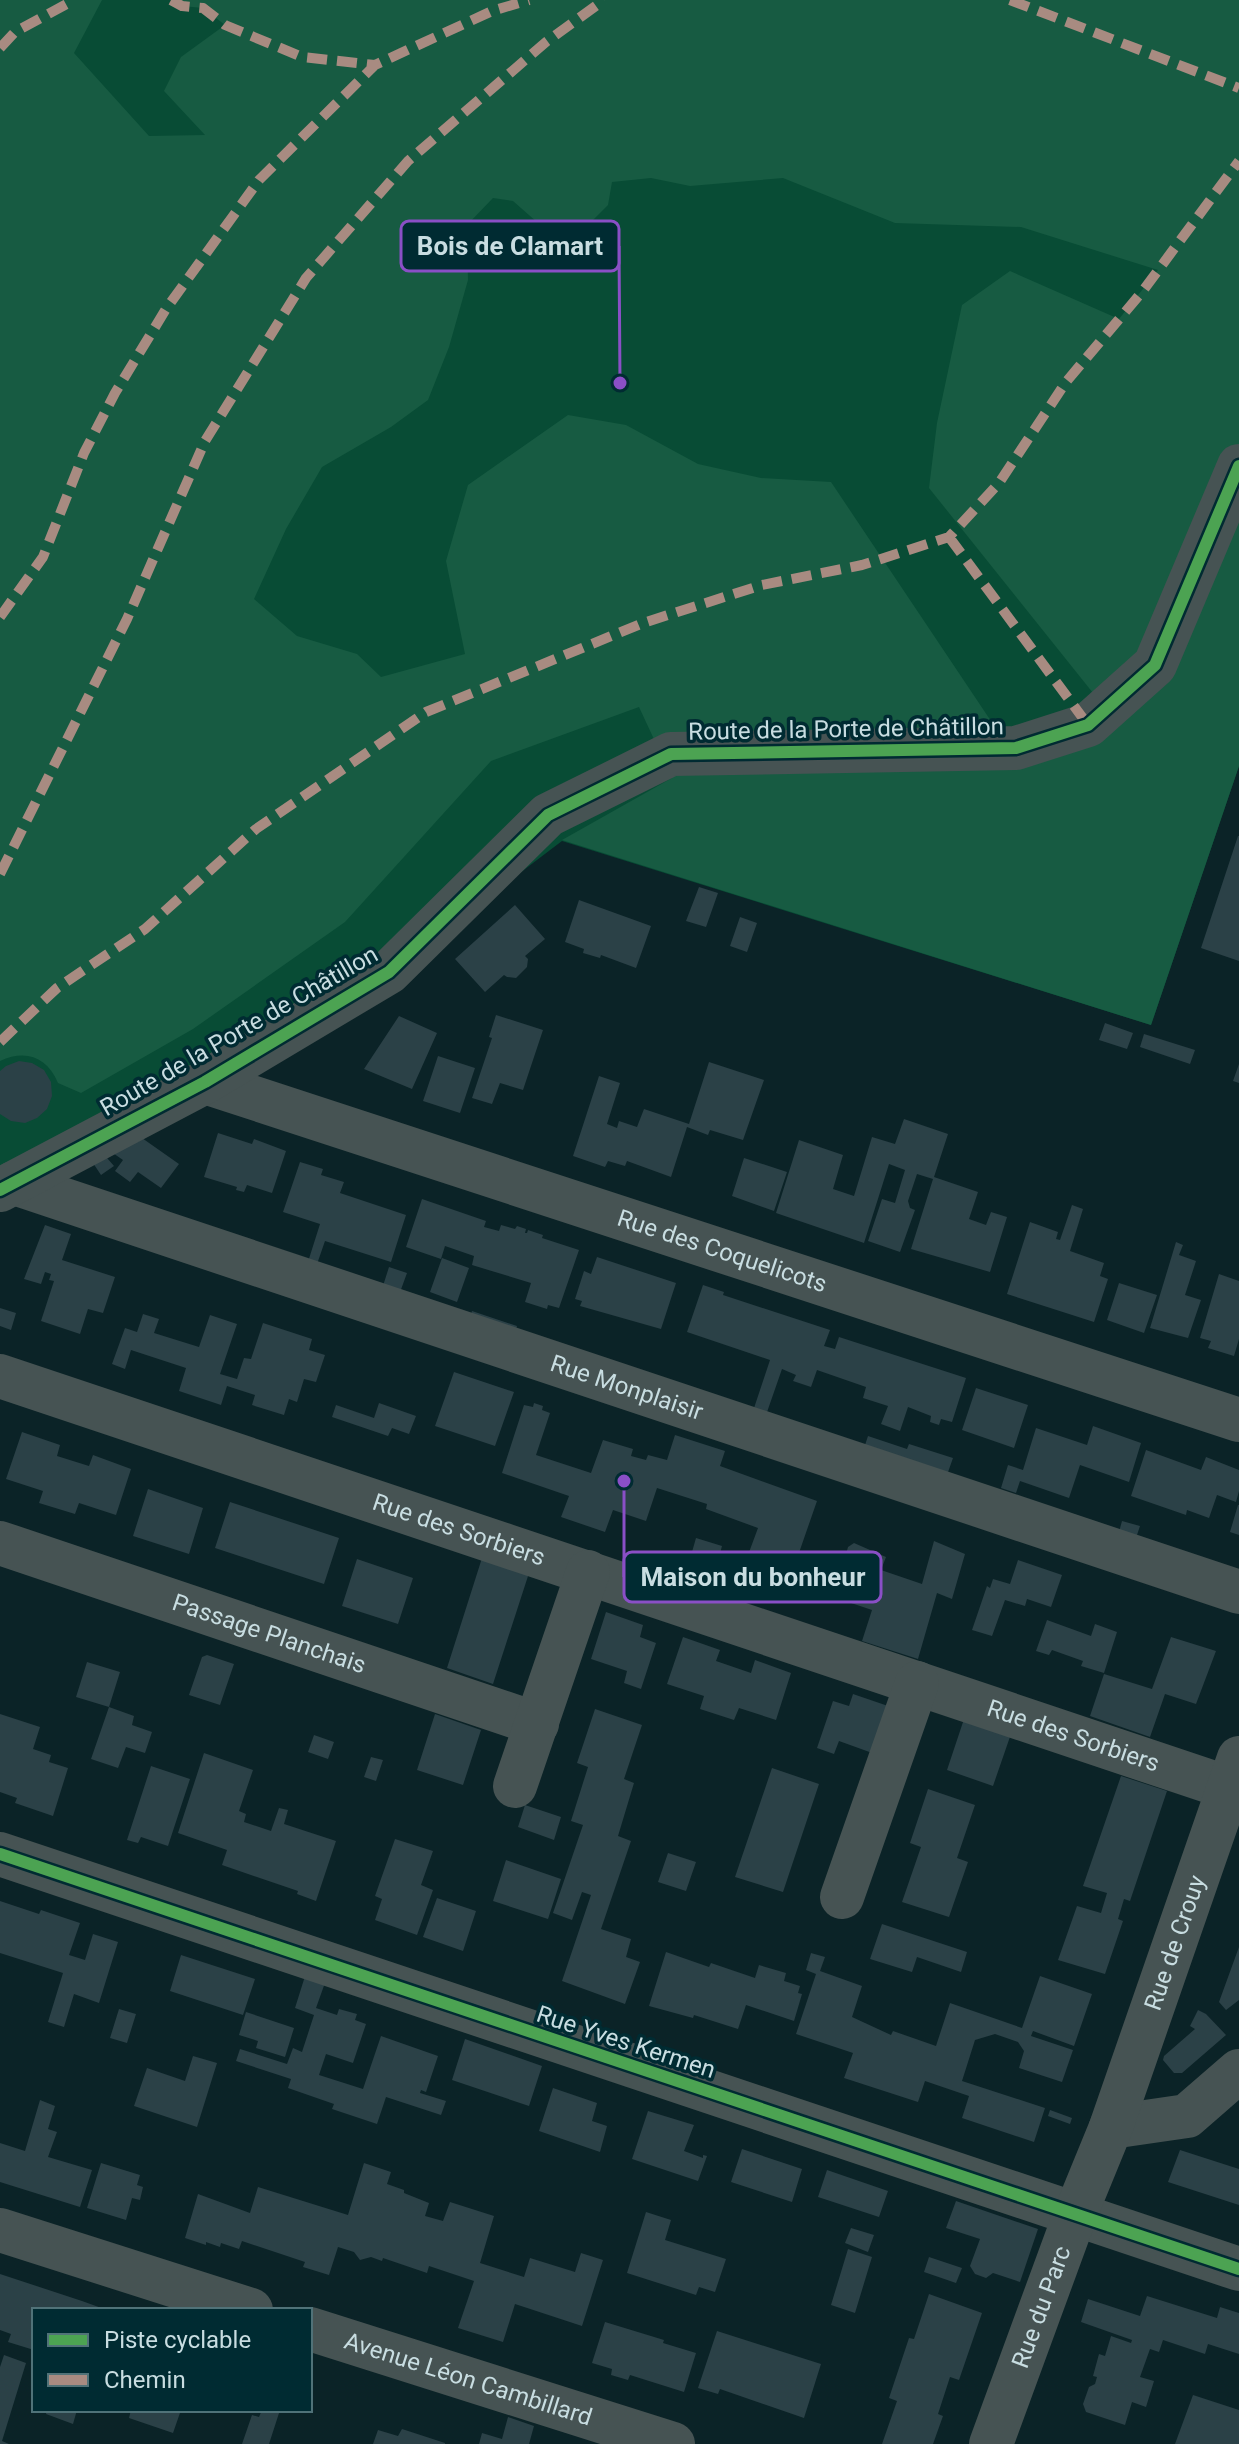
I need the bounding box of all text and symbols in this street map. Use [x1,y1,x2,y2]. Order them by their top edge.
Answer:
callout: Bois de Clamart [401,221,619,271]
text: Bois de Clamart [417,231,603,261]
street label: Route de la Porte de Châtillon [688,712,1004,746]
street label: Route de la Porte de Châtillon [95,940,383,1122]
street label: Rue des Coquelicots [614,1204,830,1298]
street label: Rue Monplaisir [547,1349,707,1426]
street label: Rue des Sorbiers [369,1488,549,1572]
callout: Maison du bonheur [624,1552,881,1602]
text: Maison du bonheur [641,1562,866,1592]
street label: Passage Planchais [169,1588,370,1679]
street label: Rue des Sorbiers [984,1694,1163,1778]
street label: Rue de Crouy [1139,1871,1211,2014]
street label: Rue Yves Kermen [533,2000,719,2084]
street label: Rue du Parc [1006,2242,1076,2372]
legend [32,2308,312,2412]
text: Piste cyclable [104,2326,251,2354]
street label: Avenue Léon Cambillard [341,2327,596,2431]
text: Chemin [104,2366,186,2394]

